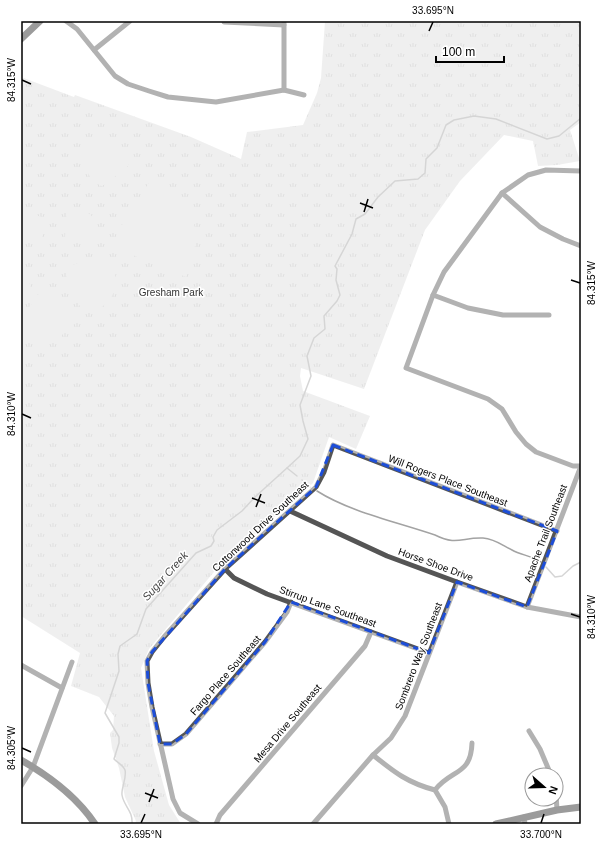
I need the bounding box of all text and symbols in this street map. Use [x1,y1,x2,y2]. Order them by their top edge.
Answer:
text: 33.695°N [412,5,454,16]
scale bar [436,38,504,64]
text: 100 m [442,45,475,59]
text: 84.315°W [6,57,17,102]
text: 84.315°W [586,260,597,305]
park label: Gresham Park [139,287,204,298]
text: 84.310°W [6,391,17,436]
street label: Will Rogers Place Southeast [387,453,509,508]
street label: Cottonwood Drive Southeast [210,479,311,574]
street label: Apache Trail Southeast [522,483,569,583]
street label: Horse Shoe Drive [397,546,475,583]
water label: Sugar Creek [140,549,190,603]
street label: Stirrup Lane Southeast [278,584,378,629]
text: 84.310°W [586,594,597,639]
street label: Sombrero Way Southeast [393,601,444,711]
street label: Fargo Place Southeast [188,633,263,717]
street label: Mesa Drive Southeast [252,682,323,765]
text: 84.305°W [6,725,17,770]
north arrow [524,767,564,807]
text: N [546,785,560,796]
text: 33.695°N [120,829,162,840]
text: 33.700°N [520,829,562,840]

